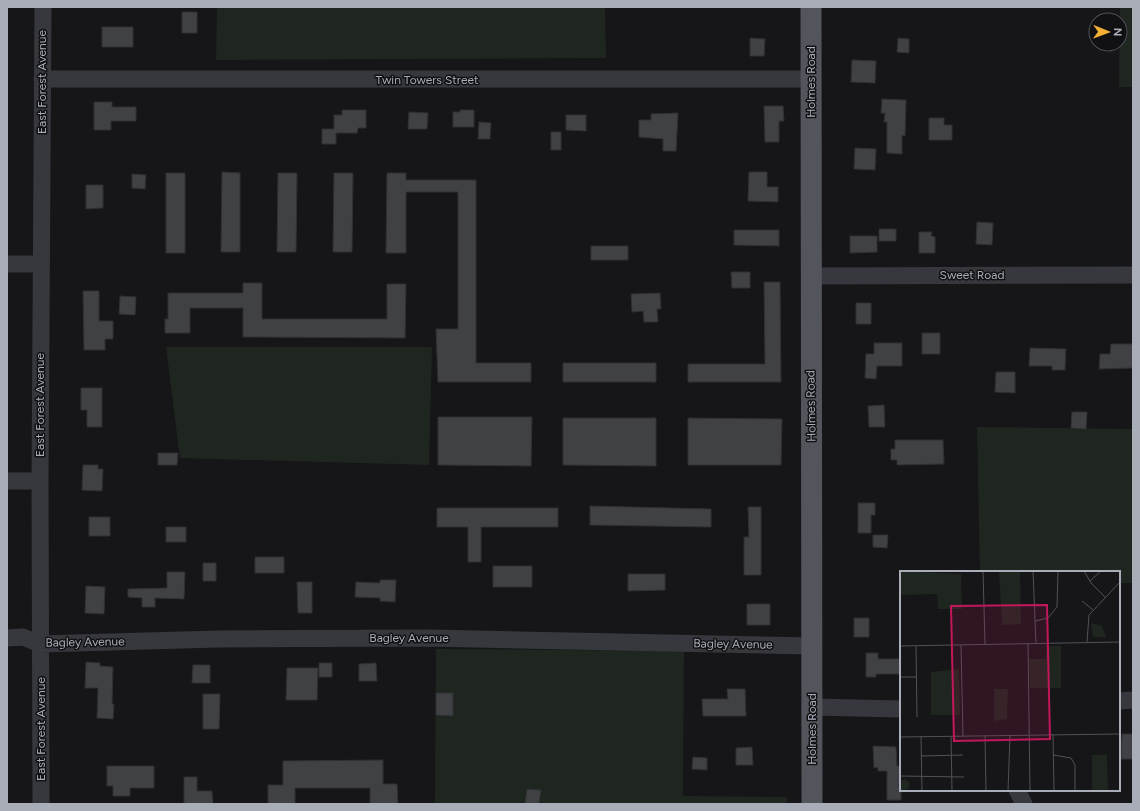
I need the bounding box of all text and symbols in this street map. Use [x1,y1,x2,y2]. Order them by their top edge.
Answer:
north arrow [1088,12,1128,52]
text: N [1111,28,1124,37]
street label: East Forest Avenue [35,30,49,134]
street label: Holmes Road [804,46,818,118]
street label: Twin Towers Street [375,73,479,87]
street label: Sweet Road [940,268,1004,282]
street label: East Forest Avenue [33,353,47,457]
street label: Holmes Road [803,370,819,442]
inset map [900,571,1120,791]
street label: Bagley Avenue [369,631,449,645]
street label: Bagley Avenue [45,634,125,650]
street label: Bagley Avenue [693,636,773,652]
street label: East Forest Avenue [34,677,48,781]
street label: Holmes Road [805,693,819,765]

